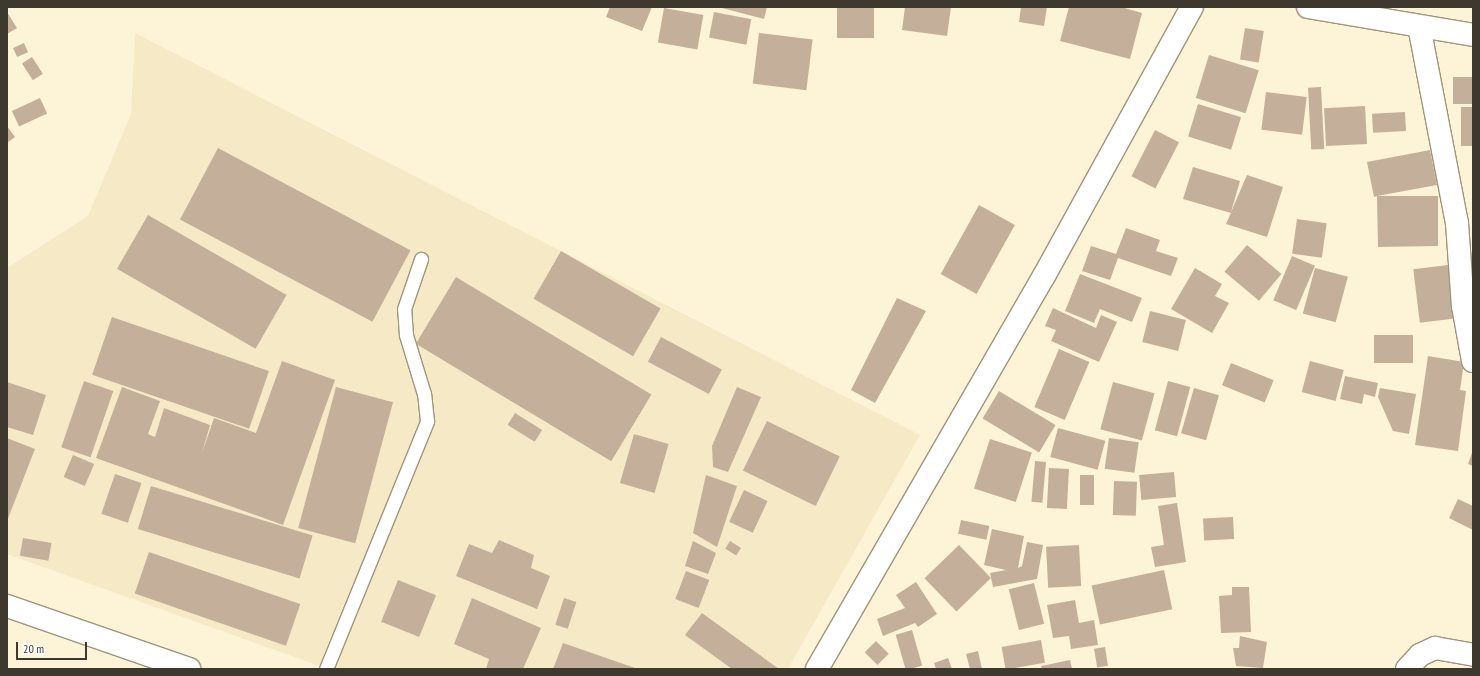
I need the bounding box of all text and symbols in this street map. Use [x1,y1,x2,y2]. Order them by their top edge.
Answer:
scale bar [18,634,89,660]
text: 20 m [23,641,44,656]

